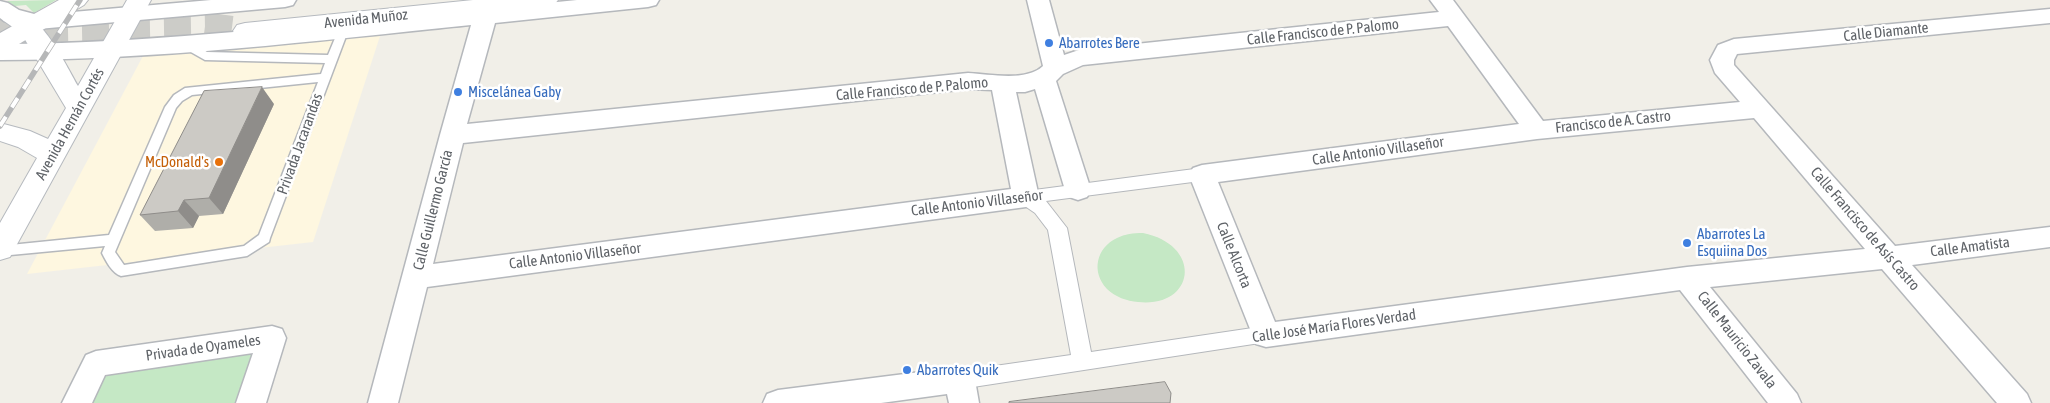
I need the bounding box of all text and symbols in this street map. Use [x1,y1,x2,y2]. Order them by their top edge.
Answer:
street label: Avenida Muñoz [323,6,409,32]
street label: Calle Francisco de P. Palomo [1246,15,1400,49]
street label: Calle Diamante [1843,19,1929,45]
place label: Abarrotes Bere [1059,34,1140,52]
marker: Abarrotes Bere [1043,37,1055,49]
street label: Avenida Hernán Cortés [32,65,108,183]
street label: Calle Francisco de P. Palomo [835,73,989,105]
place label: Miscelánea Gaby [468,83,561,101]
marker: Miscelánea Gaby [452,86,464,98]
street label: Privada Jacarandas [273,91,327,197]
street label: Francisco de A. Castro [1554,107,1672,137]
street label: Calle Antonio Villaseñor [1311,133,1445,169]
street label: Calle Guillermo García [409,148,457,272]
place label: McDonald's [145,153,209,171]
marker: McDonald's [213,156,225,168]
street label: Calle Francisco de Asís Castro [1806,164,1924,294]
street label: Calle Antonio Villaseñor [910,186,1044,220]
street label: Calle Alcorta [1213,219,1255,291]
place label: Abarrotes La Esquiina Dos [1697,225,1767,260]
street label: Calle Amatista [1929,233,2011,261]
marker: Abarrotes La Esquiina Dos [1681,237,1693,249]
street label: Calle Antonio Villaseñor [508,239,642,273]
street label: Calle Mauricio Zavala [1693,288,1781,392]
street label: Calle José María Flores Verdad [1251,306,1417,346]
street label: Privada de Oyameles [144,331,262,365]
place label: Abarrotes Quik [917,361,999,379]
marker: Abarrotes Quik [901,364,913,376]

